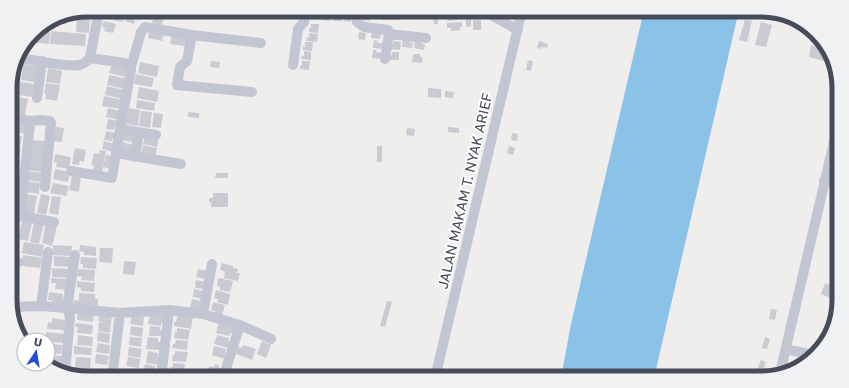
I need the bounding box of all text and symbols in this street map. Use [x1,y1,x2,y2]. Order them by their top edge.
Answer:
street label: JALAN MAKAM T. NYAK ARIEF [434,91,495,291]
north arrow [16,332,56,372]
text: U [33,335,43,349]

